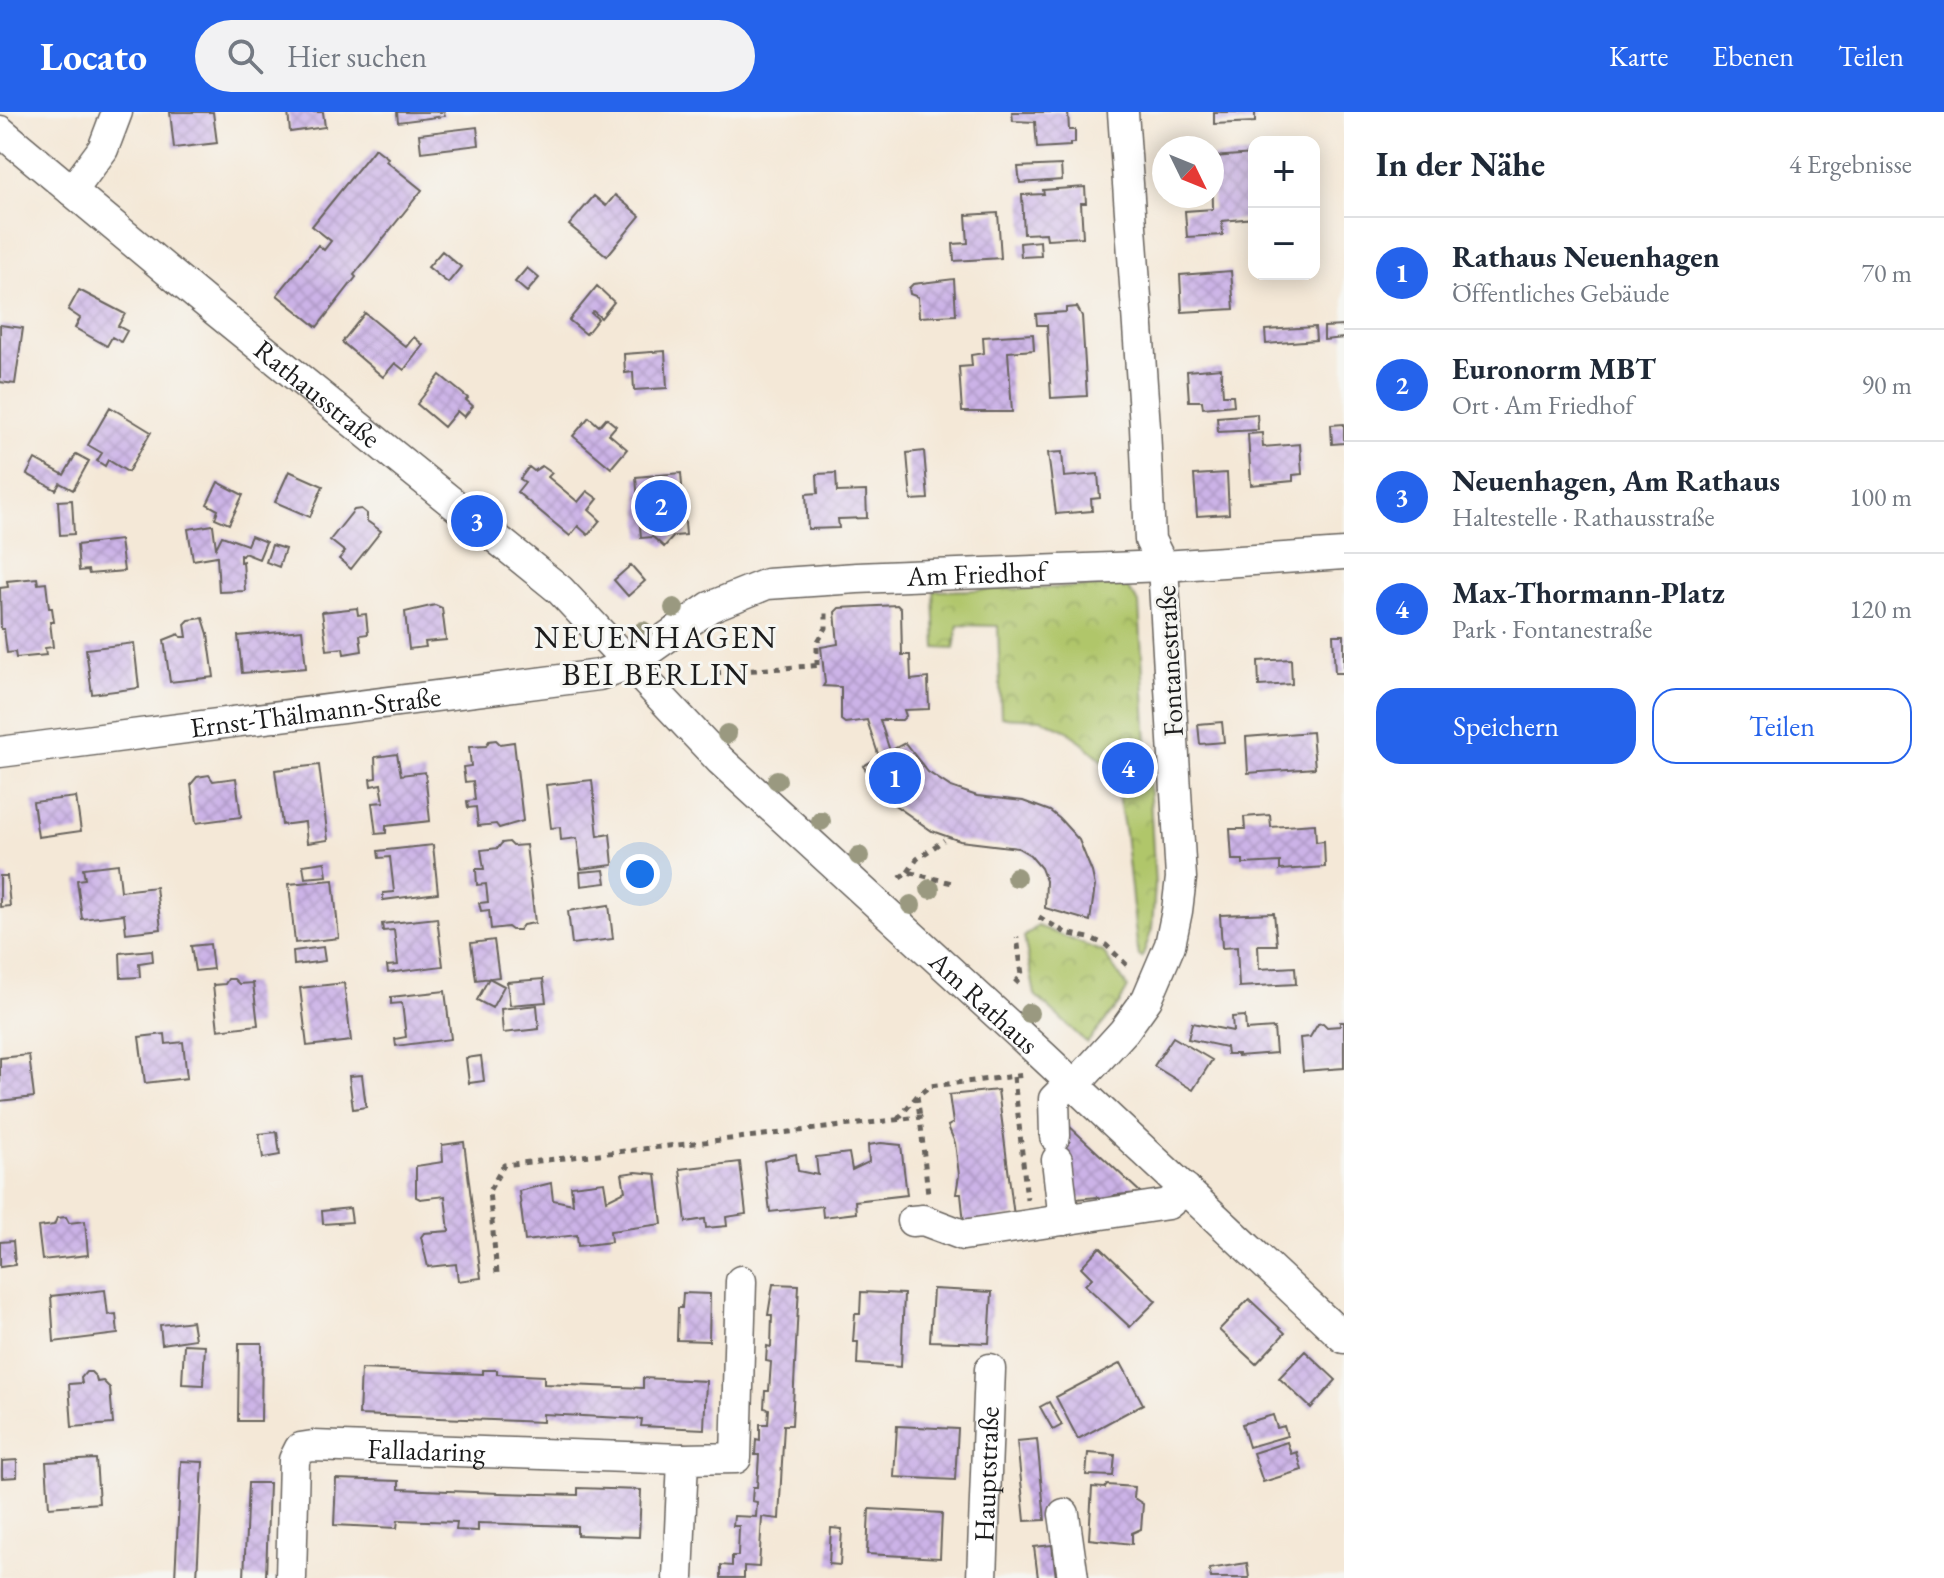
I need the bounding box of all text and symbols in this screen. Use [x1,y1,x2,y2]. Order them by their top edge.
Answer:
search box [195,20,755,92]
text: Locato [40,32,147,81]
icon: search [223,34,267,78]
text: Hier suchen [287,37,427,76]
text: Karte [1609,38,1668,74]
text: Ebenen [1712,38,1794,74]
text: Teilen [1838,38,1904,74]
north arrow [1152,136,1224,208]
map controls [1248,136,1320,280]
button: + [1248,136,1320,208]
text: In der Nähe [1376,142,1545,186]
text: 4 Ergebnisse [1789,147,1912,181]
button: − [1248,208,1320,280]
text: Rathaus Neuenhagen [1452,237,1720,276]
text: 1 [1395,256,1409,290]
text: 70 m [1862,256,1912,290]
text: Öffentliches Gebäude [1452,276,1669,310]
street label: Rathausstraße [247,331,388,456]
text: Euronorm MBT [1452,349,1656,388]
text: 2 [1395,368,1409,402]
text: 90 m [1862,368,1912,402]
text: Ort · Am Friedhof [1452,388,1634,422]
text: Neuenhagen, Am Rathaus [1452,461,1780,500]
pin: 2 [635,476,687,536]
text: 3 [1395,480,1409,514]
text: 100 m [1849,480,1912,514]
pin: 3 [451,491,503,551]
text: Haltestelle · Rathausstraße [1452,500,1715,534]
street label: Am Friedhof [905,552,1050,594]
text: Max-Thormann-Platz [1452,573,1725,612]
street label: Fontanestraße [1147,584,1191,737]
text: 4 [1395,592,1409,626]
text: 120 m [1849,592,1912,626]
text: Park · Fontanestraße [1452,612,1652,646]
district label: NEUENHAGEN BEI BERLIN [534,616,778,695]
street label: Ernst-Thälmann-Straße [188,677,443,745]
button: Speichern [1376,688,1636,764]
button: Teilen [1652,688,1912,764]
pin: 4 [1102,738,1154,798]
pin: 1 [869,748,921,808]
your location [620,854,660,894]
street label: Am Rathaus [921,942,1047,1061]
street label: Hauptstraße [965,1406,1007,1542]
street label: Falladaring [367,1430,487,1470]

